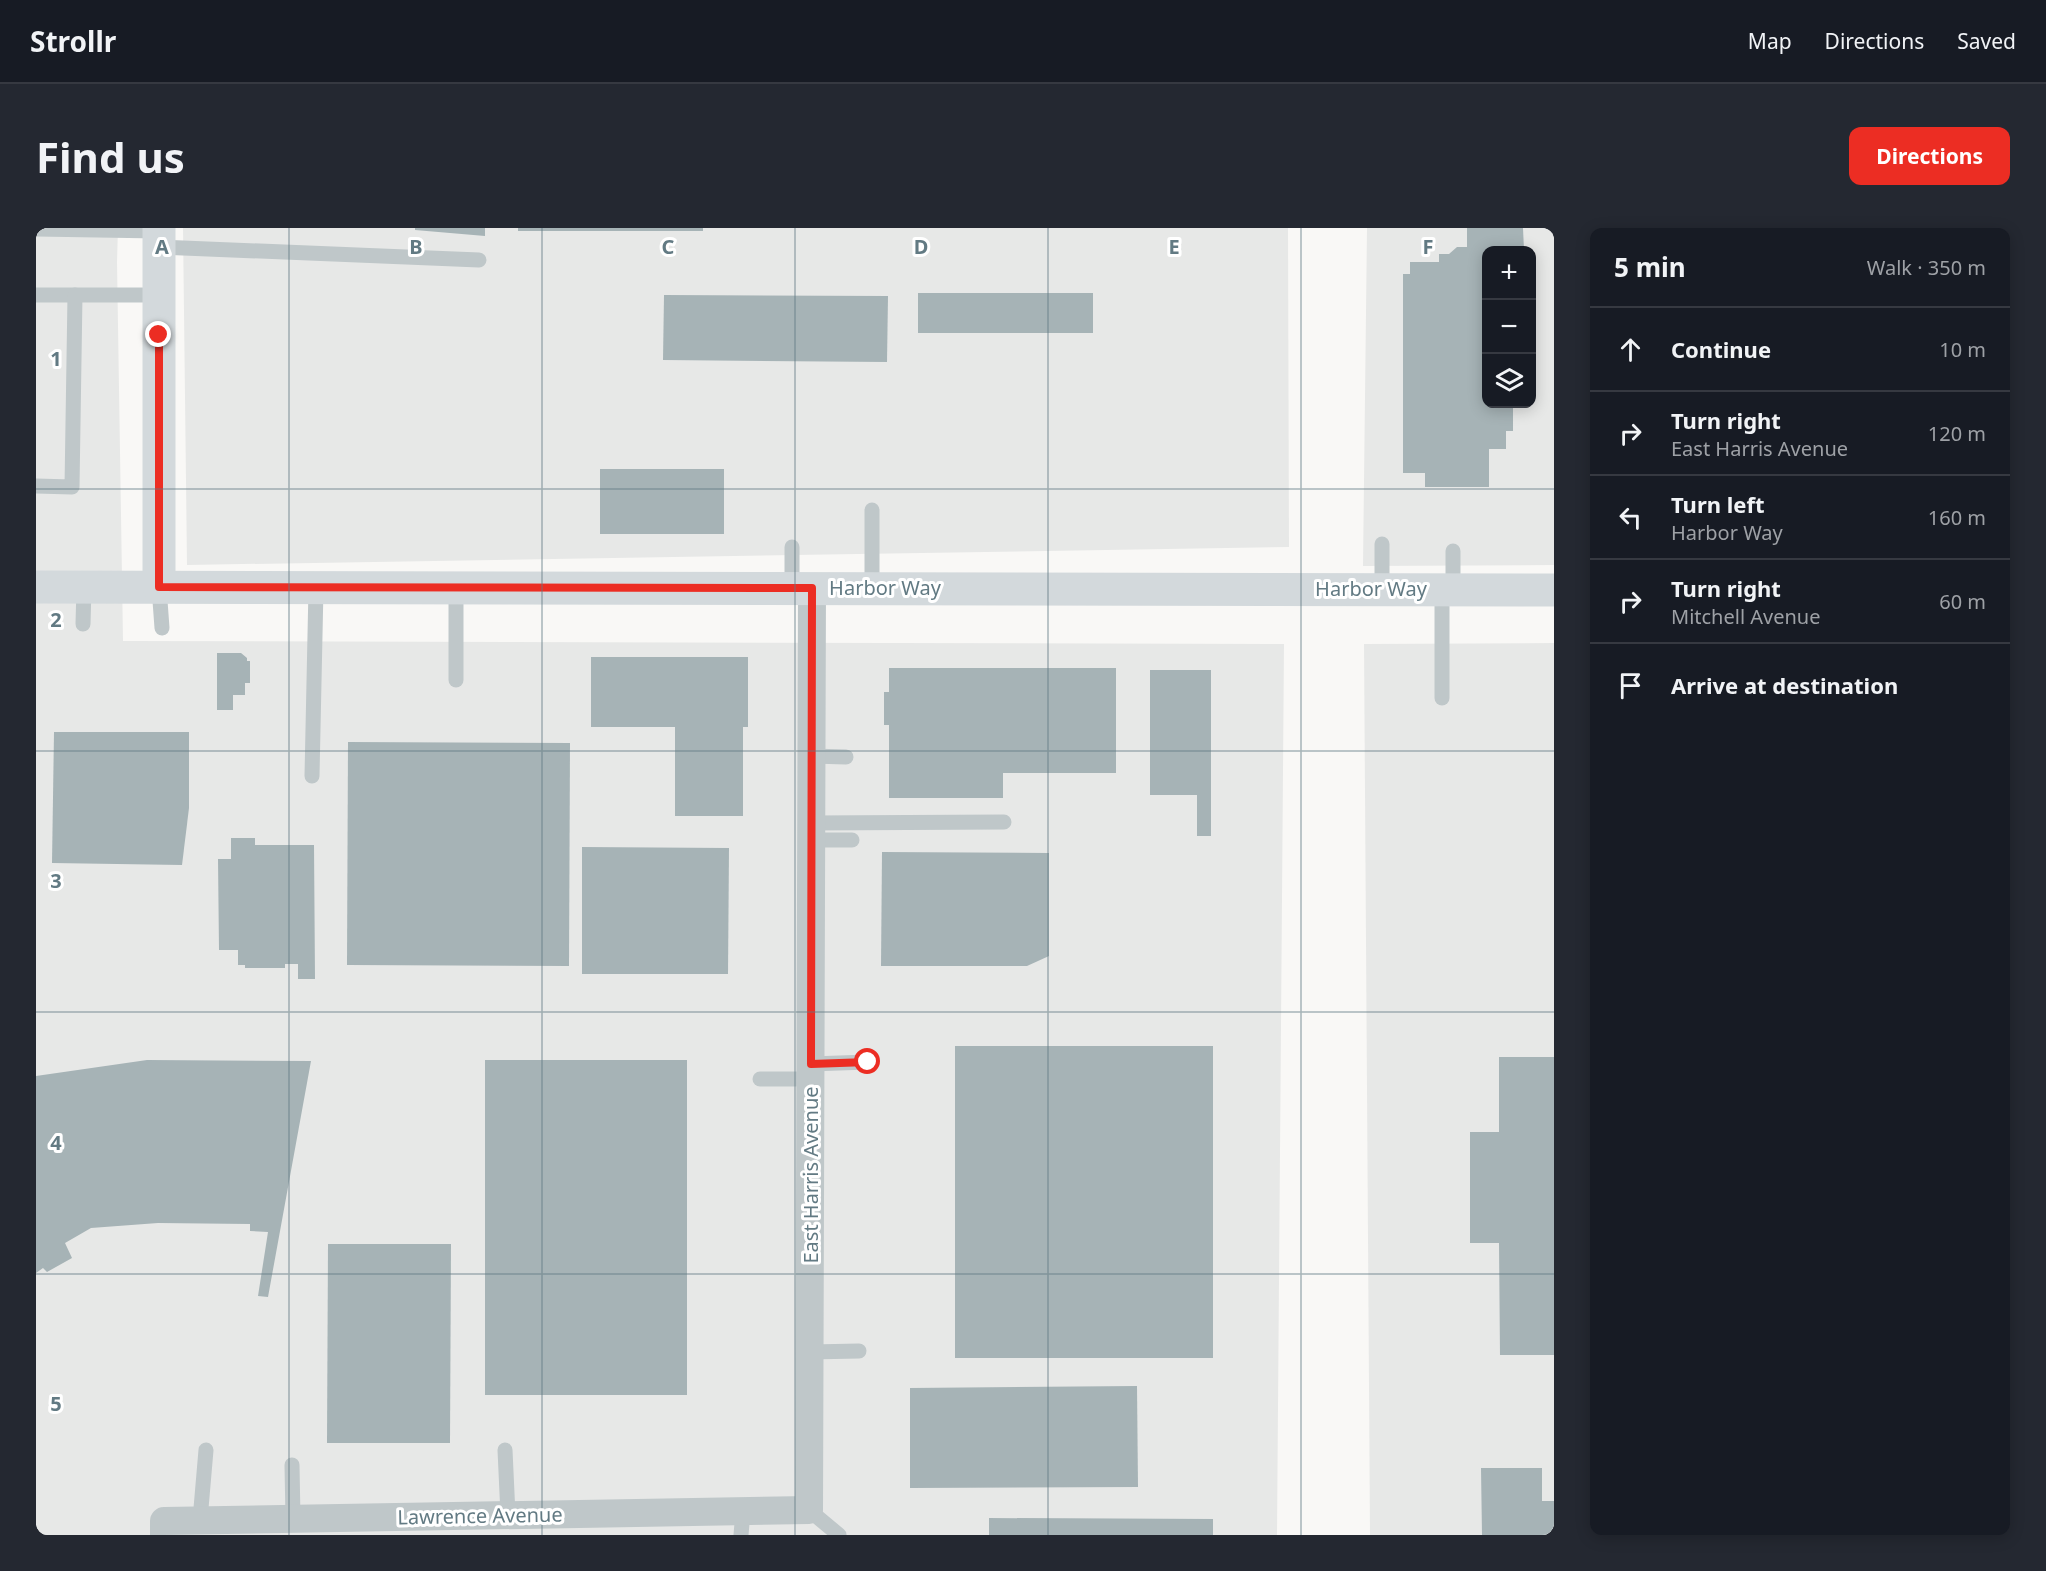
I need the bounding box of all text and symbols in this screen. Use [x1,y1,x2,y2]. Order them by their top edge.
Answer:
text: Strollr [30,22,116,60]
text: Map [1748,27,1792,55]
text: Directions [1825,27,1924,55]
text: Saved [1957,27,2016,55]
button: Directions [1849,127,2010,185]
text: Find us [36,128,185,185]
text: A [155,233,169,260]
text: B [409,233,423,260]
text: C [662,233,675,260]
text: D [914,233,928,260]
text: E [1168,233,1180,260]
text: F [1423,233,1433,260]
map controls [1482,246,1536,408]
button: + [1482,246,1536,300]
text: 5 min [1614,249,1686,285]
text: Walk · 350 m [1867,254,1986,281]
button: − [1482,300,1536,354]
route end [145,321,171,347]
icon: ahead [1614,333,1647,366]
text: Continue [1671,334,1771,364]
text: 10 m [1939,336,1986,363]
text: 1 [50,345,62,372]
button: layers [1482,354,1536,408]
text: Turn right [1671,405,1781,435]
icon: right [1614,417,1647,450]
text: 120 m [1928,420,1986,447]
text: East Harris Avenue [1671,435,1848,462]
text: Turn left [1671,489,1765,519]
icon: left [1614,501,1647,534]
text: 160 m [1928,504,1986,531]
text: Harbor Way [1671,519,1783,546]
text: Turn right [1671,573,1781,603]
street label: Harbor Way [829,574,942,601]
street label: Harbor Way [1315,575,1428,602]
icon: right [1614,585,1647,618]
text: 60 m [1939,588,1986,615]
text: Mitchell Avenue [1671,603,1821,630]
text: 2 [50,606,62,633]
icon: arrive [1614,669,1647,702]
text: Arrive at destination [1671,670,1898,700]
text: 3 [50,867,62,894]
route start [854,1048,880,1074]
street label: East Harris Avenue [797,1086,824,1264]
text: 4 [50,1129,62,1156]
text: 5 [50,1390,62,1417]
street label: Lawrence Avenue [397,1501,563,1530]

